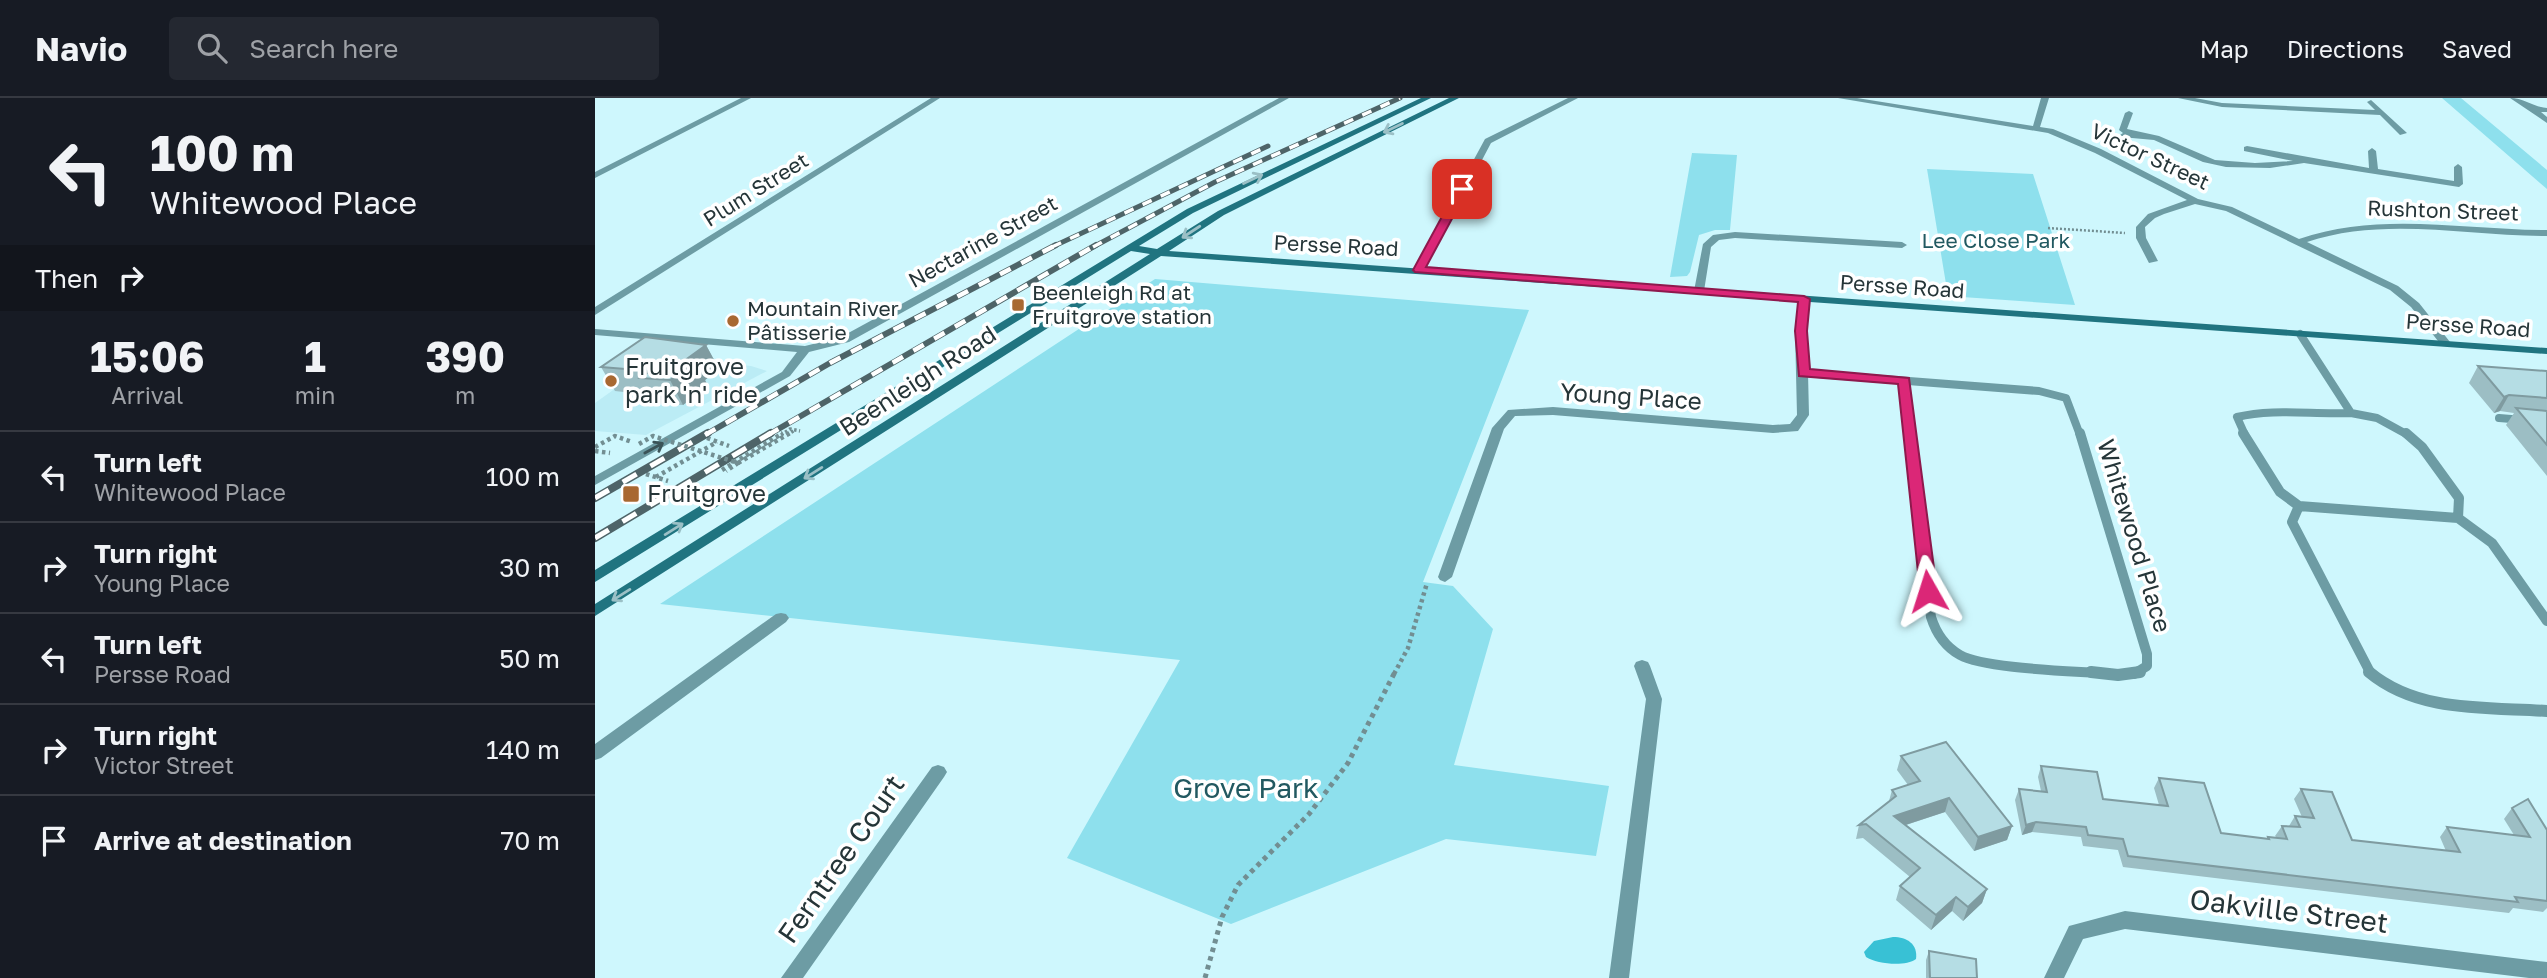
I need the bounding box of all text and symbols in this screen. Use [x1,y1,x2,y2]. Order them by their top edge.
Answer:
search box [169,17,659,80]
text: Navio [35,29,127,68]
icon: search [193,29,231,67]
text: Search here [249,33,398,64]
text: Map [2200,34,2249,63]
text: Directions [2287,34,2404,63]
text: Saved [2442,34,2512,63]
street label: Victor Street [2087,117,2214,195]
one-way arrow [1383,121,1404,135]
text: 100 m [150,123,294,182]
icon: left [35,126,126,217]
street label: Plum Street [698,147,813,232]
pin [1432,159,1492,219]
icon: arrive [1443,170,1481,208]
one-way arrow [1242,172,1263,185]
text: Whitewood Place [150,183,417,221]
street label: Nectarine Street [904,189,1061,293]
street label: Rushton Street [2367,194,2519,226]
one-way arrow [1182,224,1201,239]
park label: Lee Close Park [1922,227,2071,253]
street label: Persse Road [1273,229,1399,261]
icon: right [112,259,150,297]
text: Then [35,263,98,294]
street label: Persse Road [1839,269,1965,303]
place label: Beenleigh Rd at Fruitgrove station [1032,279,1212,329]
place label: Mountain River Pâtisserie [747,295,899,345]
marker: Beenleigh Rd at Fruitgrove station [1010,297,1026,313]
street label: Persse Road [2405,308,2531,342]
marker: Mountain River Pâtisserie [725,313,741,329]
street label: Beenleigh Road [833,318,1001,441]
text: 15:06 [90,331,205,381]
text: 1 [304,331,326,381]
text: 390 [425,331,505,381]
place label: Fruitgrove park 'n' ride [625,351,758,408]
marker: Fruitgrove park 'n' ride [603,373,619,389]
street label: Young Place [1559,376,1703,415]
text: Arrival [111,381,183,409]
text: min [295,381,335,409]
text: m [455,381,475,409]
street label: Whitewood Place [2092,436,2179,636]
one-way arrow [644,441,664,455]
text: Turn left [94,447,202,478]
icon: left [35,458,73,496]
text: 100 m [486,461,560,492]
one-way arrow [804,466,824,480]
text: Whitewood Place [94,478,286,506]
place label: Fruitgrove [647,478,766,507]
marker: Fruitgrove [621,484,641,504]
one-way arrow [663,521,683,535]
text: Turn right [94,538,217,569]
icon: right [35,549,73,587]
text: 30 m [499,552,560,583]
position arrow [1891,554,1965,628]
text: Young Place [94,569,230,597]
one-way arrow [612,588,632,602]
text: Turn left [94,629,202,660]
icon: left [35,640,73,678]
text: 50 m [499,643,560,674]
text: Persse Road [94,660,231,688]
text: Turn right [94,720,217,751]
icon: right [35,731,73,769]
text: 140 m [486,734,560,765]
text: Victor Street [94,751,234,779]
street label: Ferntree Court [771,768,911,949]
park label: Grove Park [1173,771,1319,804]
icon: arrive [35,822,73,860]
text: Arrive at destination [94,825,352,856]
text: 70 m [501,825,560,856]
street label: Oakville Street [2188,882,2390,939]

